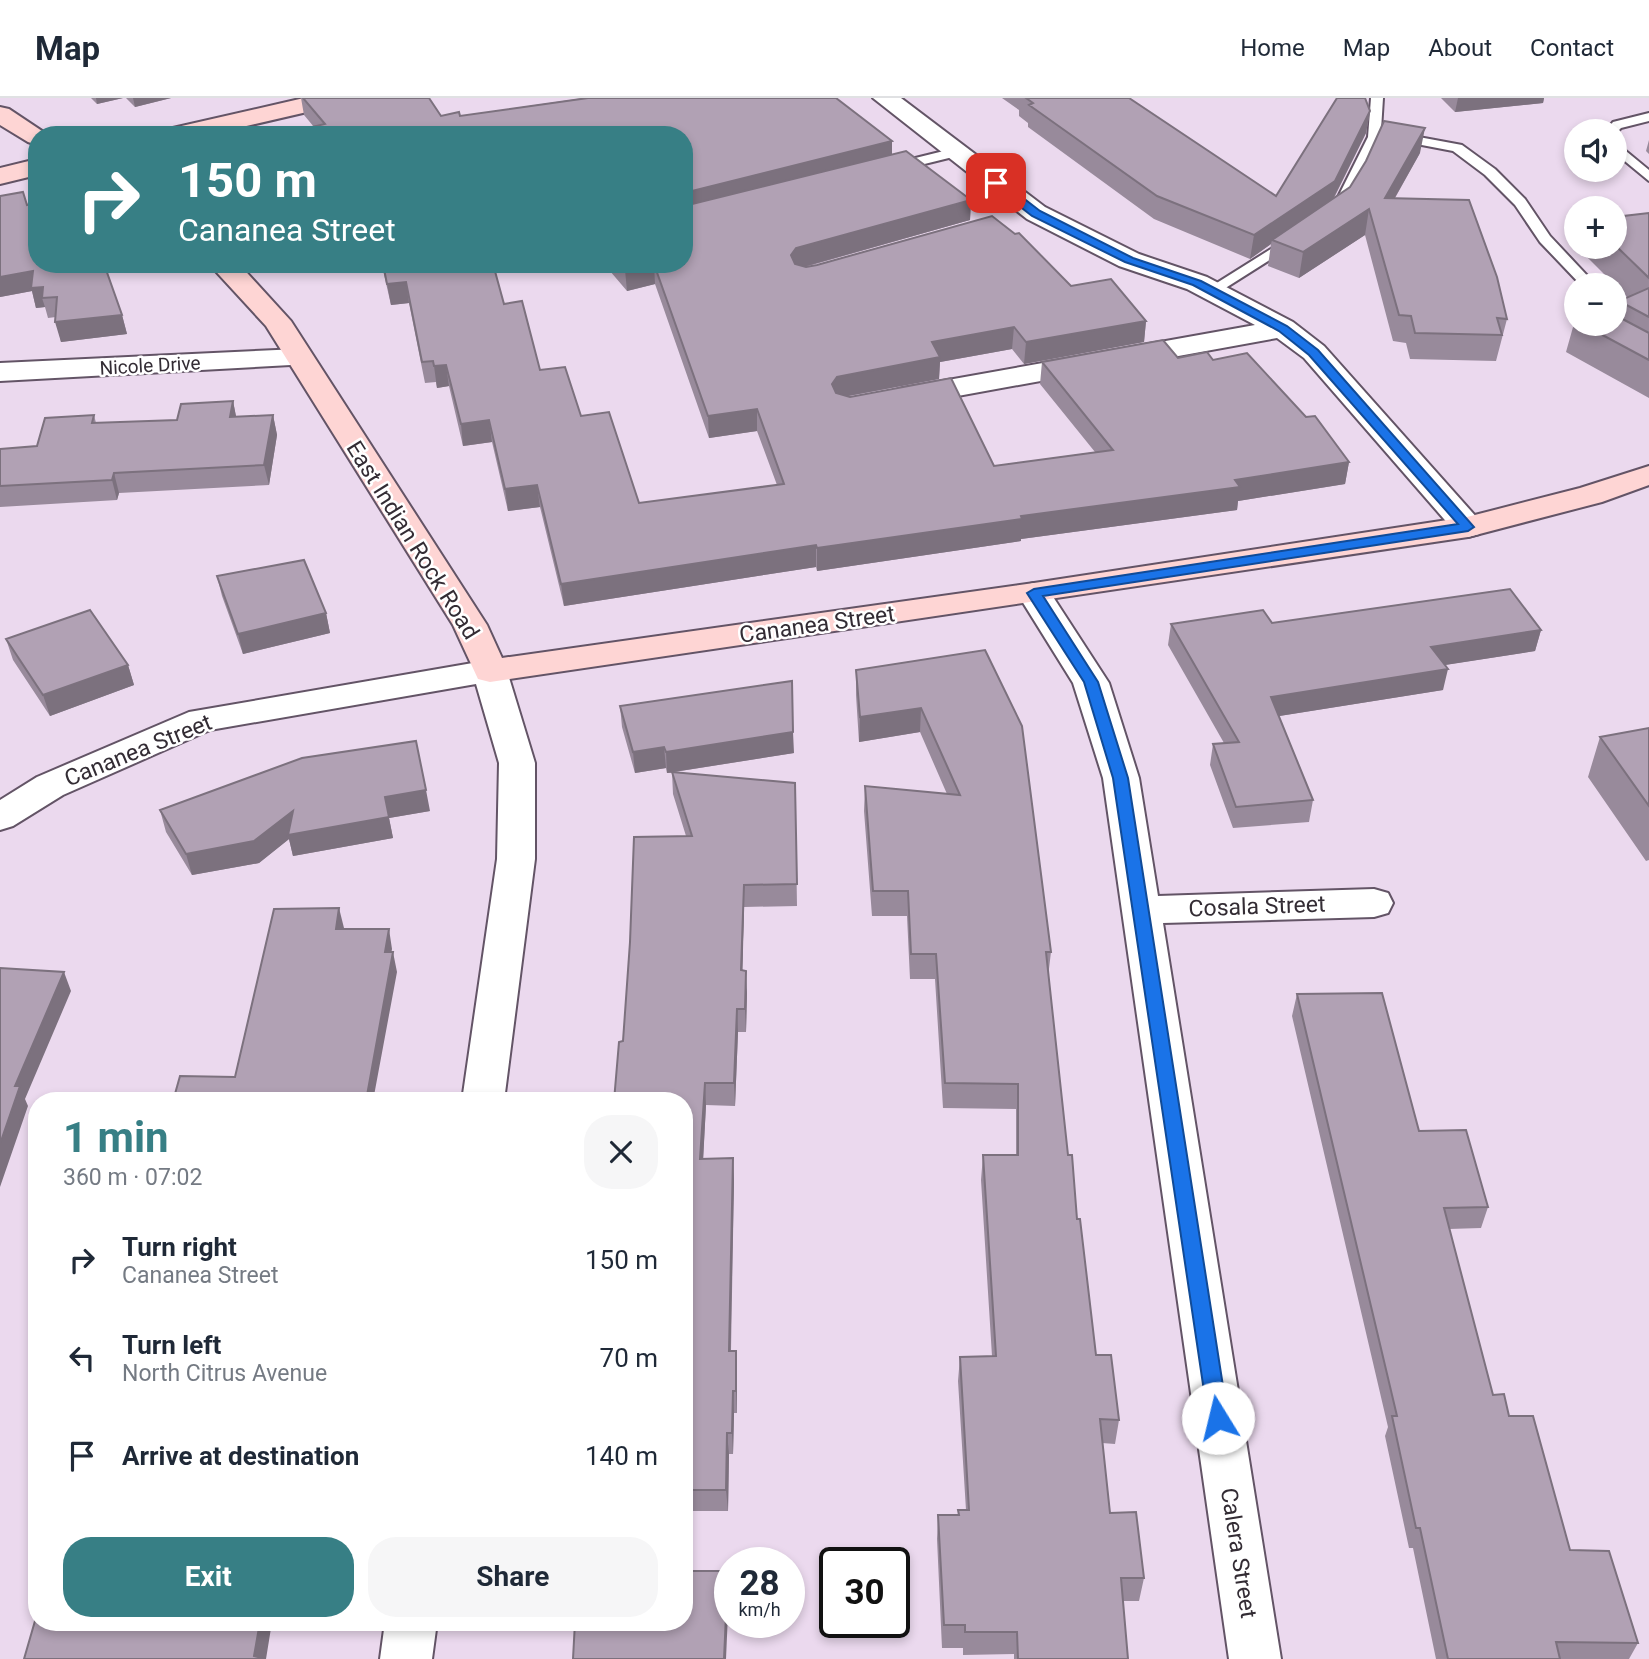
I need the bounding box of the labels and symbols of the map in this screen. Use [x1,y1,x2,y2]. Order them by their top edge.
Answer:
pin [966,153,1026,213]
street label: Nicole Drive [99,351,201,380]
street label: East Indian Rock Road [341,436,485,644]
street label: Cananea Street [738,600,896,649]
street label: Cananea Street [61,709,216,792]
street label: Cosala Street [1188,891,1326,922]
position arrow [1181,1381,1255,1455]
street label: Calera Street [1215,1486,1262,1620]
speed limit sign: 30 [819,1547,910,1638]

